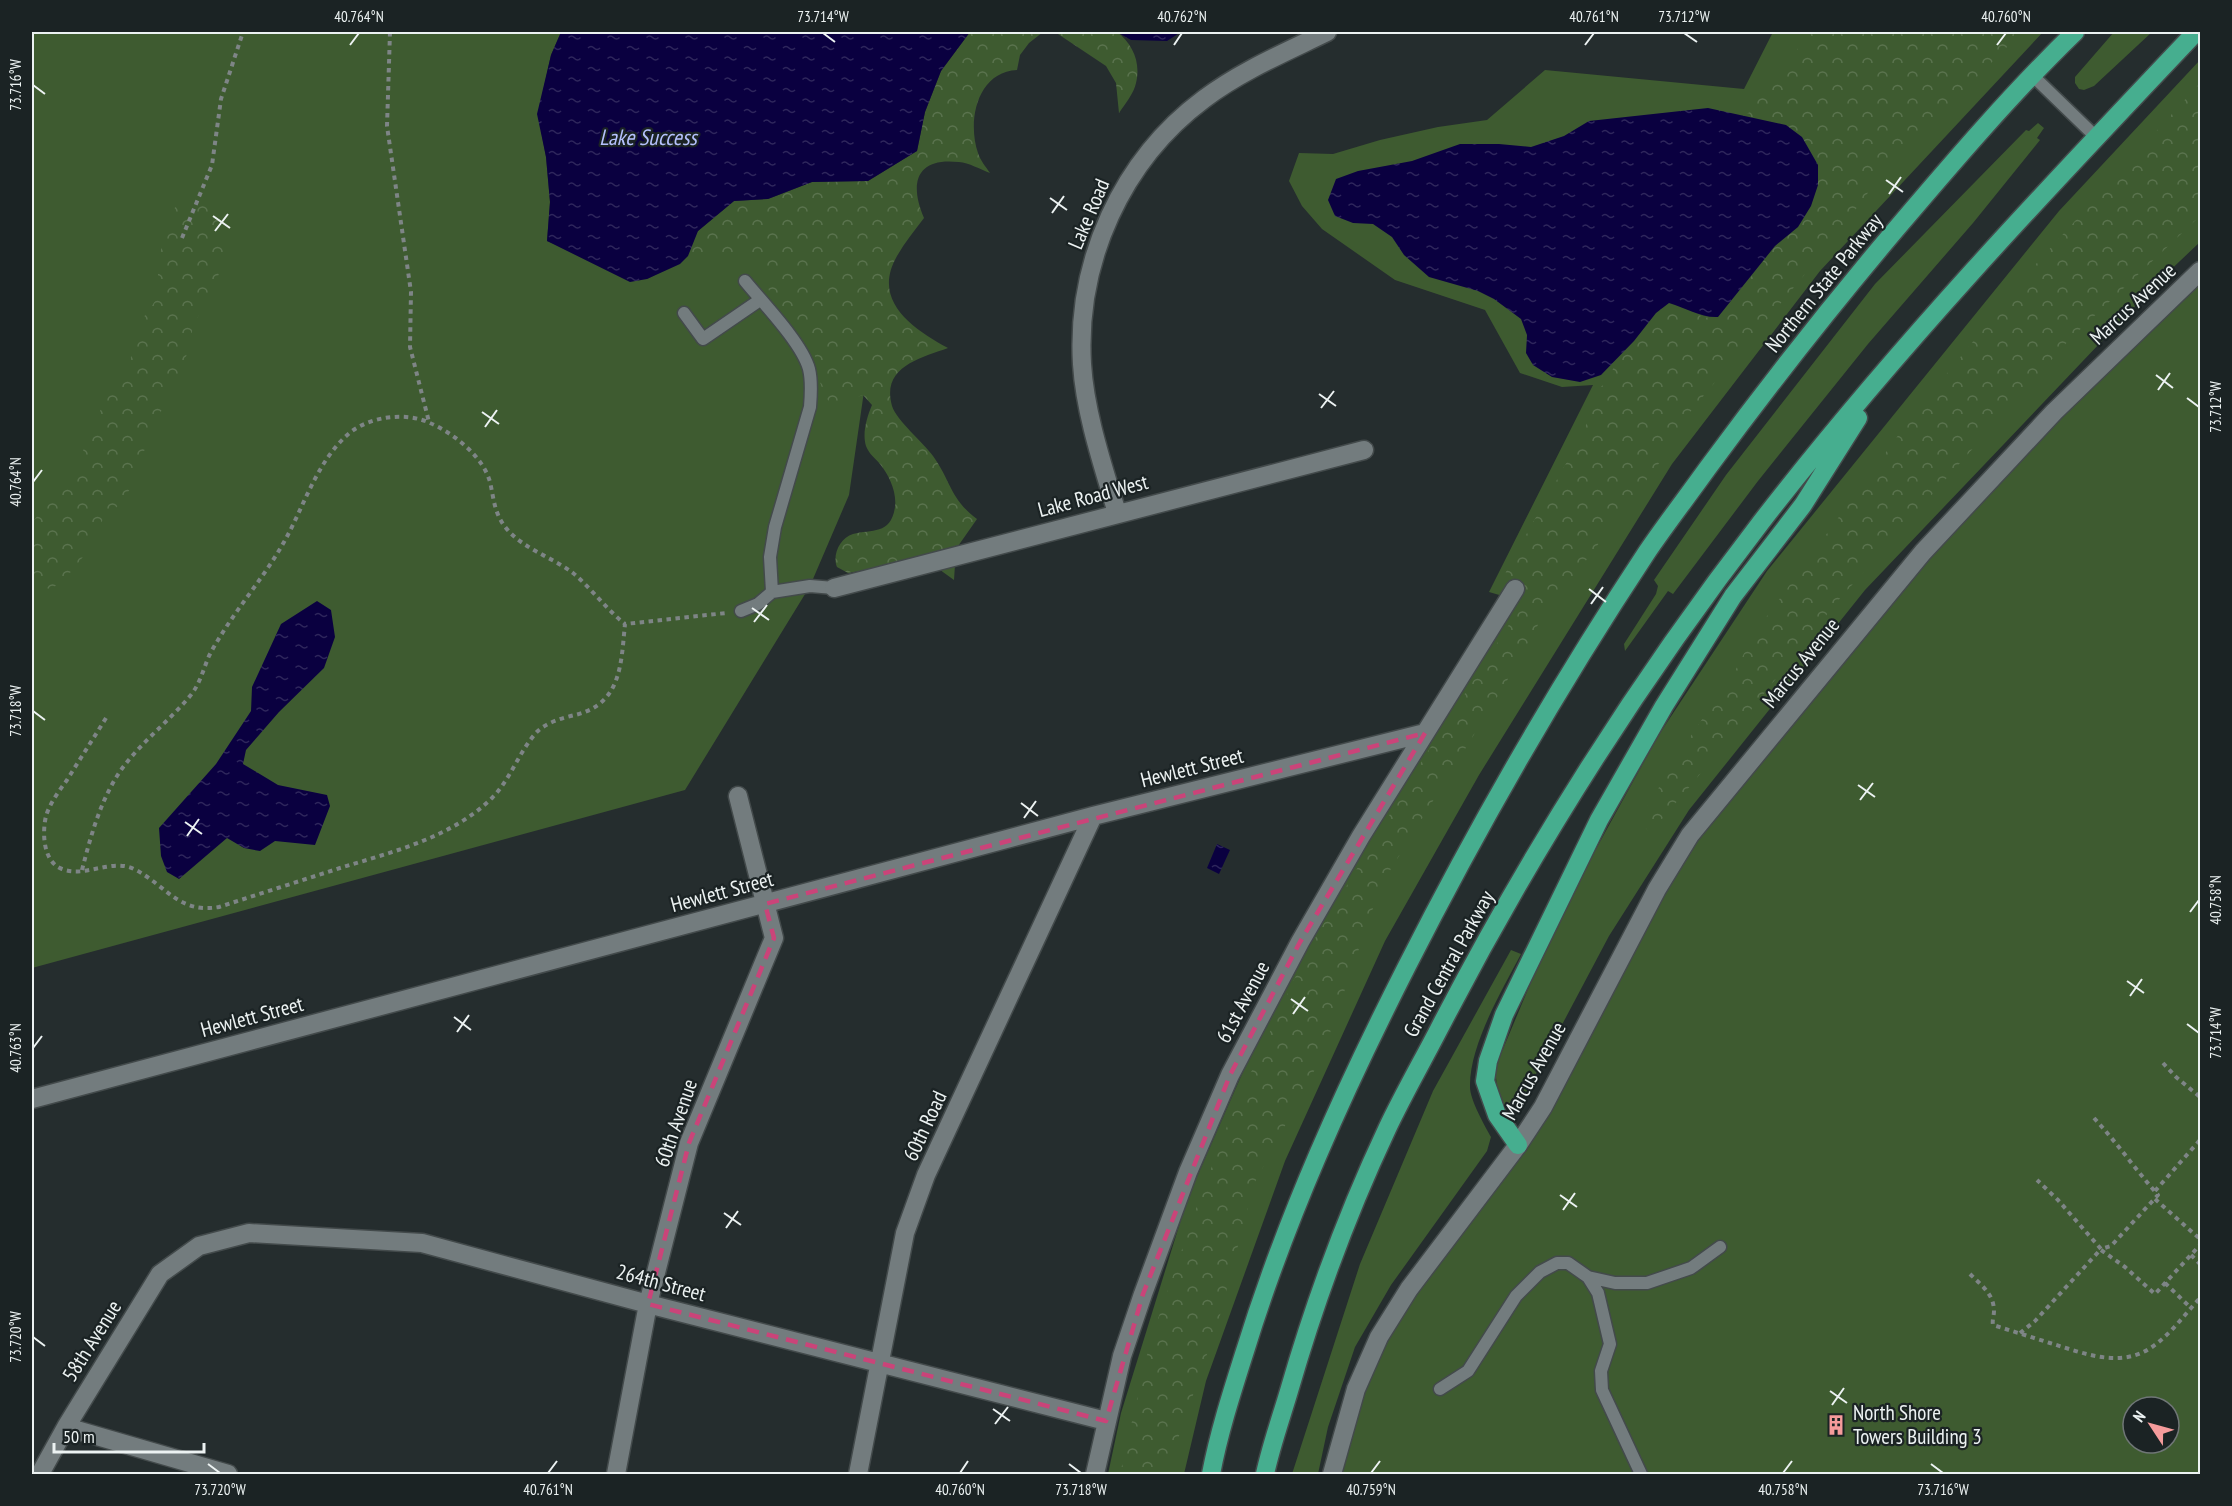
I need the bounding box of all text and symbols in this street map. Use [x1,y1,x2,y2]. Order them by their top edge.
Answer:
text: 40.764°N [334,7,384,26]
text: 73.714°W [797,7,849,26]
text: 40.762°N [1157,7,1207,26]
text: 40.761°N [1569,7,1619,26]
text: 73.712°W [1658,7,1710,26]
text: 40.760°N [1981,7,2031,26]
text: 73.716°W [6,59,25,111]
water label: Lake Success [599,123,699,151]
street label: Lake Road [1062,175,1115,253]
street label: Northern State Parkway [1759,207,1888,358]
street label: Marcus Avenue [2084,257,2181,350]
text: 73.712°W [2206,381,2225,433]
text: 40.764°N [6,457,25,507]
street label: Lake Road West [1035,468,1151,523]
street label: Marcus Avenue [1756,612,1845,713]
text: 73.718°W [6,685,25,737]
street label: Hewlett Street [1138,742,1246,793]
street label: Hewlett Street [668,865,776,918]
text: 40.758°N [2206,875,2225,925]
street label: Grand Central Parkway [1397,886,1500,1042]
street label: 61st Avenue [1210,956,1275,1047]
street label: Hewlett Street [198,990,306,1043]
text: 73.714°W [2206,1007,2225,1059]
street label: Marcus Avenue [1496,1017,1572,1125]
text: 40.763°N [6,1023,25,1073]
street label: 60th Avenue [648,1075,703,1170]
street label: 60th Road [897,1086,952,1165]
street label: 264th Street [614,1258,709,1307]
street label: 58th Avenue [56,1295,127,1386]
text: 73.720°W [6,1311,25,1363]
north arrow [2121,1395,2181,1455]
place label: North Shore Towers Building 3 [1853,1399,1982,1450]
text: N [2128,1407,2149,1426]
building icon: North Shore Towers Building 3 [1824,1413,1848,1437]
scale bar [54,1416,204,1454]
text: 50 m [63,1425,95,1448]
text: 73.720°W [194,1480,246,1499]
text: 40.761°N [523,1480,573,1499]
text: 40.760°N [935,1480,985,1499]
text: 73.718°W [1055,1480,1107,1499]
text: 40.759°N [1346,1480,1396,1499]
text: 40.758°N [1758,1480,1808,1499]
text: 73.716°W [1917,1480,1969,1499]

